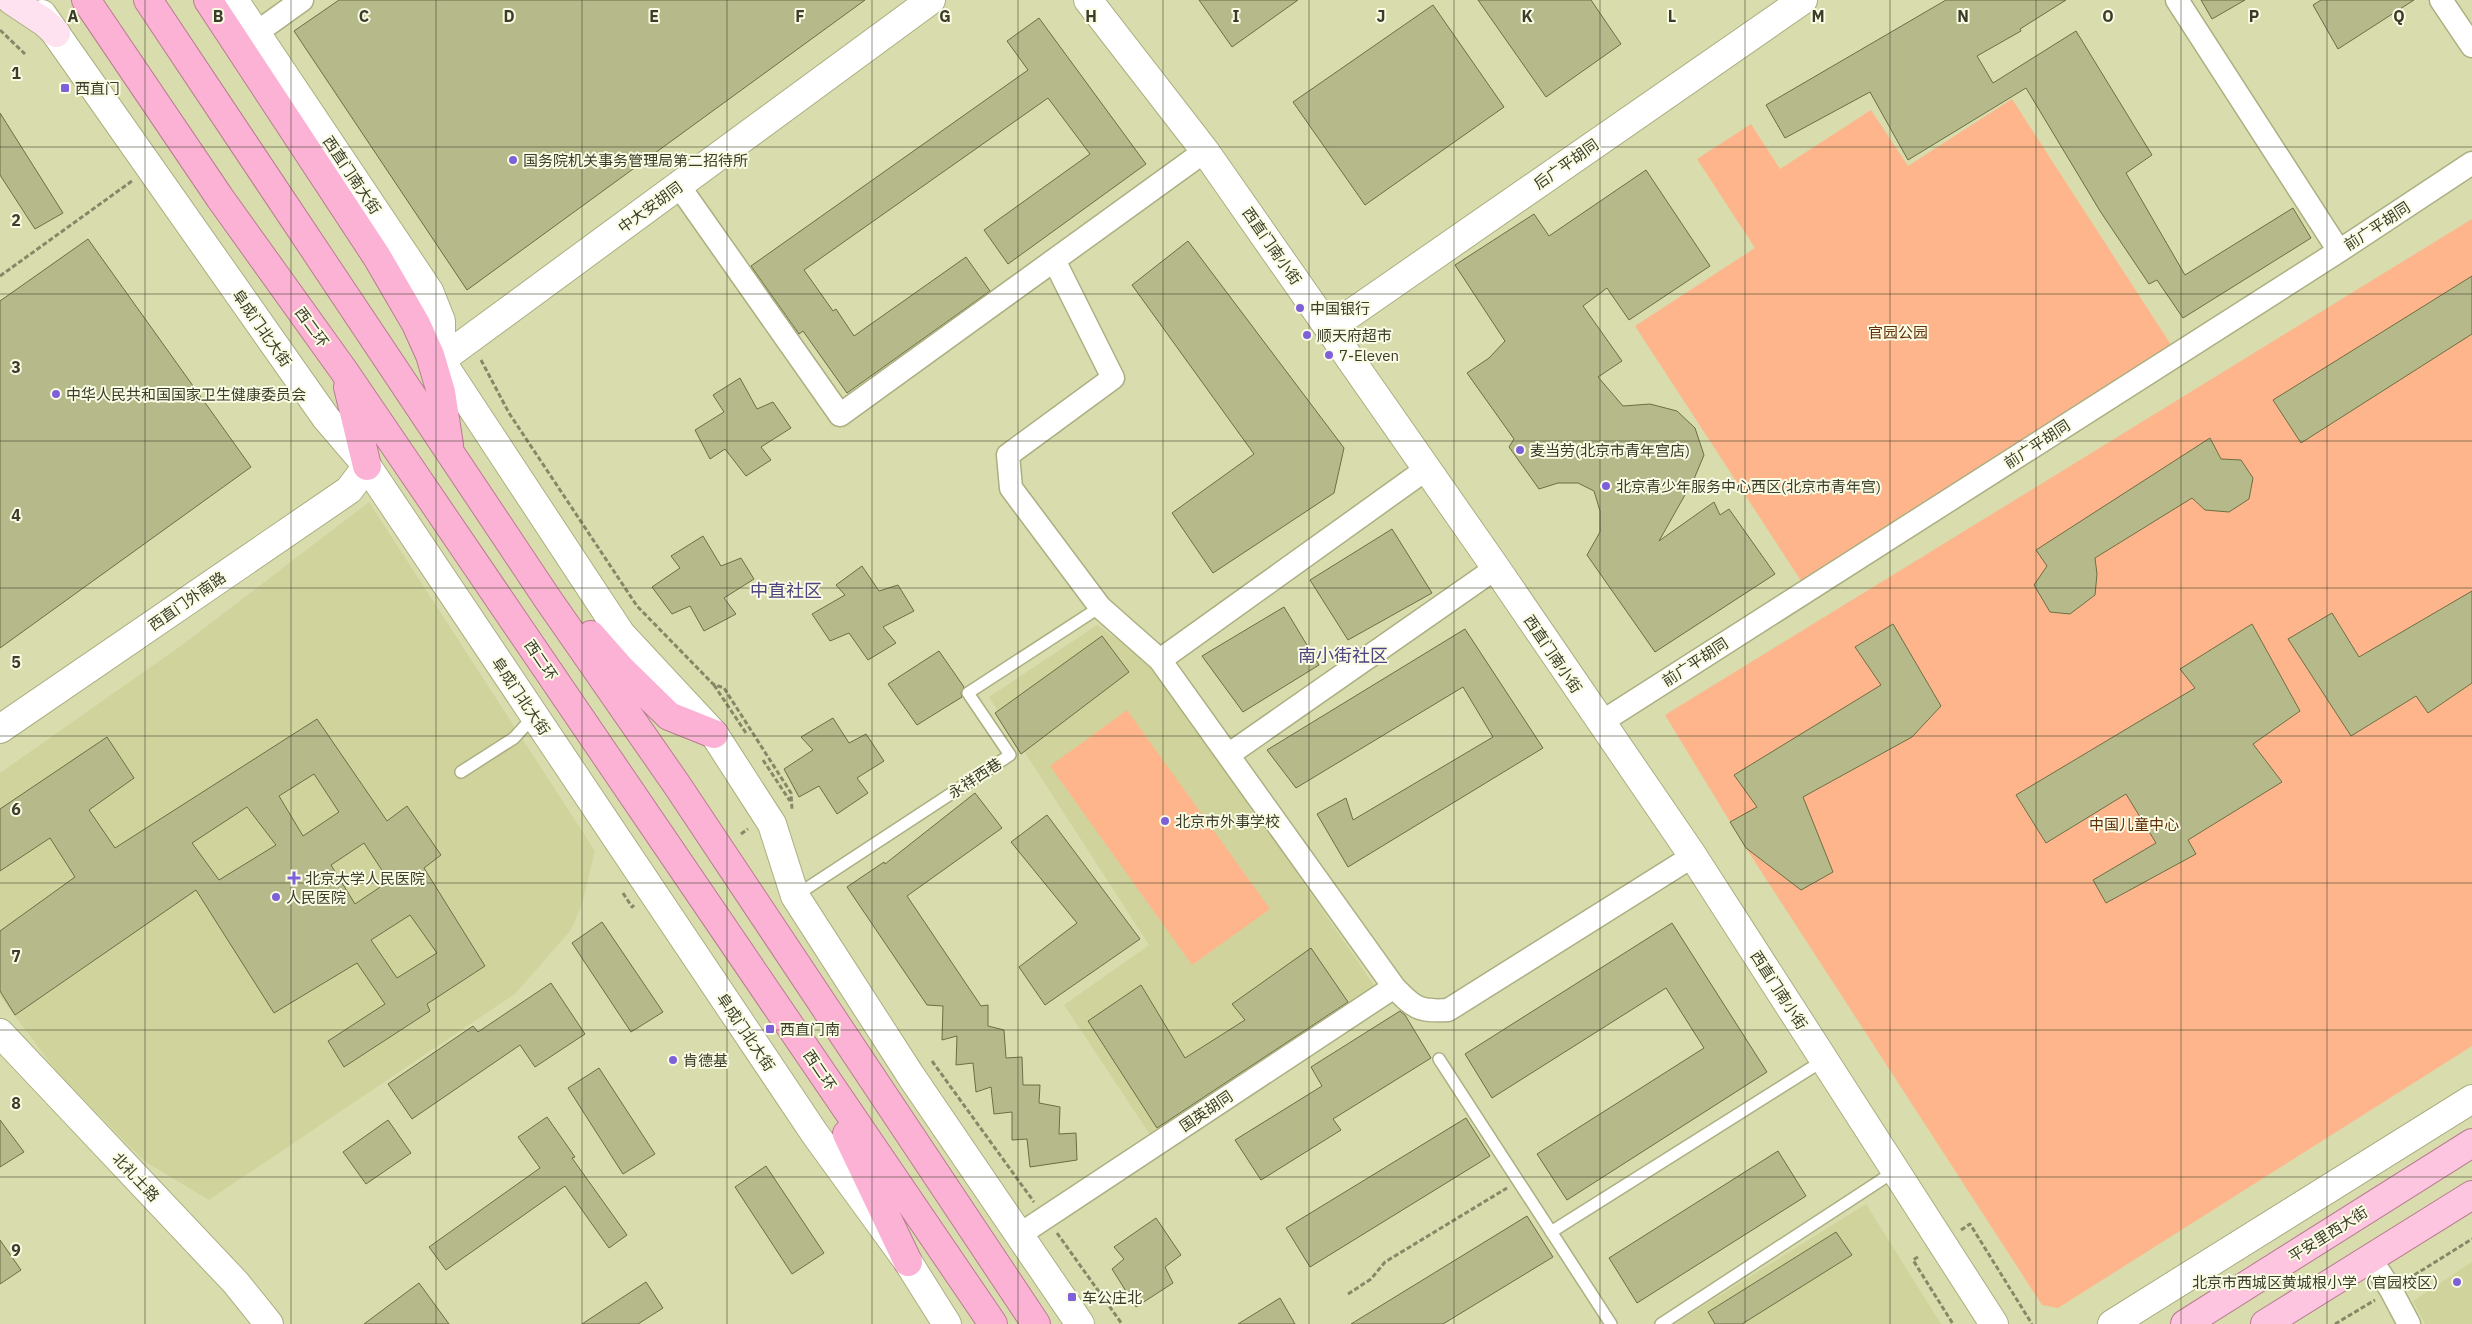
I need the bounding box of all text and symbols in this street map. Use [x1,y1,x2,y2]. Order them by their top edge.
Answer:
text: A [68,6,79,26]
text: B [213,6,224,26]
text: C [359,6,369,26]
text: D [503,6,515,26]
text: E [649,6,659,26]
text: F [795,6,805,26]
text: G [939,6,951,26]
text: H [1085,6,1097,26]
text: I [1233,6,1240,26]
text: J [1377,6,1385,26]
text: K [1521,6,1533,26]
text: L [1668,6,1676,26]
text: M [1811,6,1825,26]
text: N [1957,6,1969,26]
text: O [2102,6,2114,26]
text: P [2249,6,2259,26]
text: Q [2393,6,2405,26]
text: 1 [11,63,21,83]
place label: 西直门 [75,79,120,98]
marker: 西直门 [59,82,71,94]
street label: 西直门南大街 [319,132,385,218]
street label: 后广平胡同 [1530,135,1602,193]
place label: 国务院机关事务管理局第二招待所 [523,151,748,170]
marker: 国务院机关事务管理局第二招待所 [507,154,519,166]
street label: 中大安胡同 [614,177,686,237]
street label: 前广平胡同 [2340,198,2414,254]
street label: 西直门南小街 [1238,204,1306,288]
text: 2 [11,210,21,230]
street label: 阜成门北大街 [228,286,296,370]
place label: 中国银行 [1310,299,1370,318]
marker: 中国银行 [1294,302,1306,314]
street label: 西二环 [291,303,333,351]
park label: 官园公园 [1868,323,1928,342]
place label: 顺天府超市 [1317,326,1392,345]
marker: 顺天府超市 [1301,329,1313,341]
place label: 7-Eleven [1339,346,1399,365]
marker: 7-Eleven [1323,349,1335,361]
text: 3 [11,357,21,377]
place label: 中华人民共和国国家卫生健康委员会 [66,385,306,404]
marker: 中华人民共和国国家卫生健康委员会 [50,388,62,400]
street label: 前广平胡同 [2000,416,2074,472]
place label: 麦当劳(北京市青年宫店) [1530,441,1690,460]
marker: 麦当劳(北京市青年宫店) [1514,444,1526,456]
place label: 北京青少年服务中心西区(北京市青年宫) [1616,477,1881,496]
marker: 北京青少年服务中心西区(北京市青年宫) [1600,480,1612,492]
text: 4 [11,505,21,525]
street label: 西直门外南路 [145,567,229,635]
district label: 中直社区 [750,579,822,602]
street label: 西直门南小街 [1520,611,1586,697]
street label: 前广平胡同 [1658,634,1732,690]
street label: 西二环 [521,636,561,684]
district label: 南小街社区 [1298,644,1388,667]
text: 5 [11,652,21,672]
street label: 阜成门北大街 [488,653,554,739]
street label: 永祥西巷 [945,754,1005,802]
text: 6 [11,799,21,819]
place label: 北京市外事学校 [1175,812,1280,831]
marker: 北京市外事学校 [1159,815,1171,827]
park label: 中国儿童中心 [2089,815,2179,834]
place label: 北京大学人民医院 [305,869,425,888]
marker: 北京大学人民医院 [287,871,301,885]
place label: 人民医院 [286,888,346,907]
marker: 人民医院 [270,891,282,903]
text: 7 [11,946,21,966]
street label: 西直门南小街 [1747,947,1811,1033]
street label: 阜成门北大街 [713,989,779,1075]
place label: 西直门南 [780,1020,840,1039]
marker: 西直门南 [764,1023,776,1035]
street label: 西二环 [800,1046,840,1094]
place label: 肯德基 [683,1051,728,1070]
marker: 肯德基 [667,1054,679,1066]
street label: 国英胡同 [1176,1086,1236,1136]
text: 8 [11,1093,21,1113]
street label: 北礼士路 [109,1149,163,1205]
street label: 平安里西大街 [2285,1202,2371,1266]
text: 9 [11,1240,21,1260]
place label: 北京市西城区黄城根小学（官园校区） [2192,1273,2447,1292]
marker: 北京市西城区黄城根小学（官园校区） [2451,1276,2463,1288]
place label: 车公庄北 [1082,1288,1142,1307]
marker: 车公庄北 [1066,1291,1078,1303]

